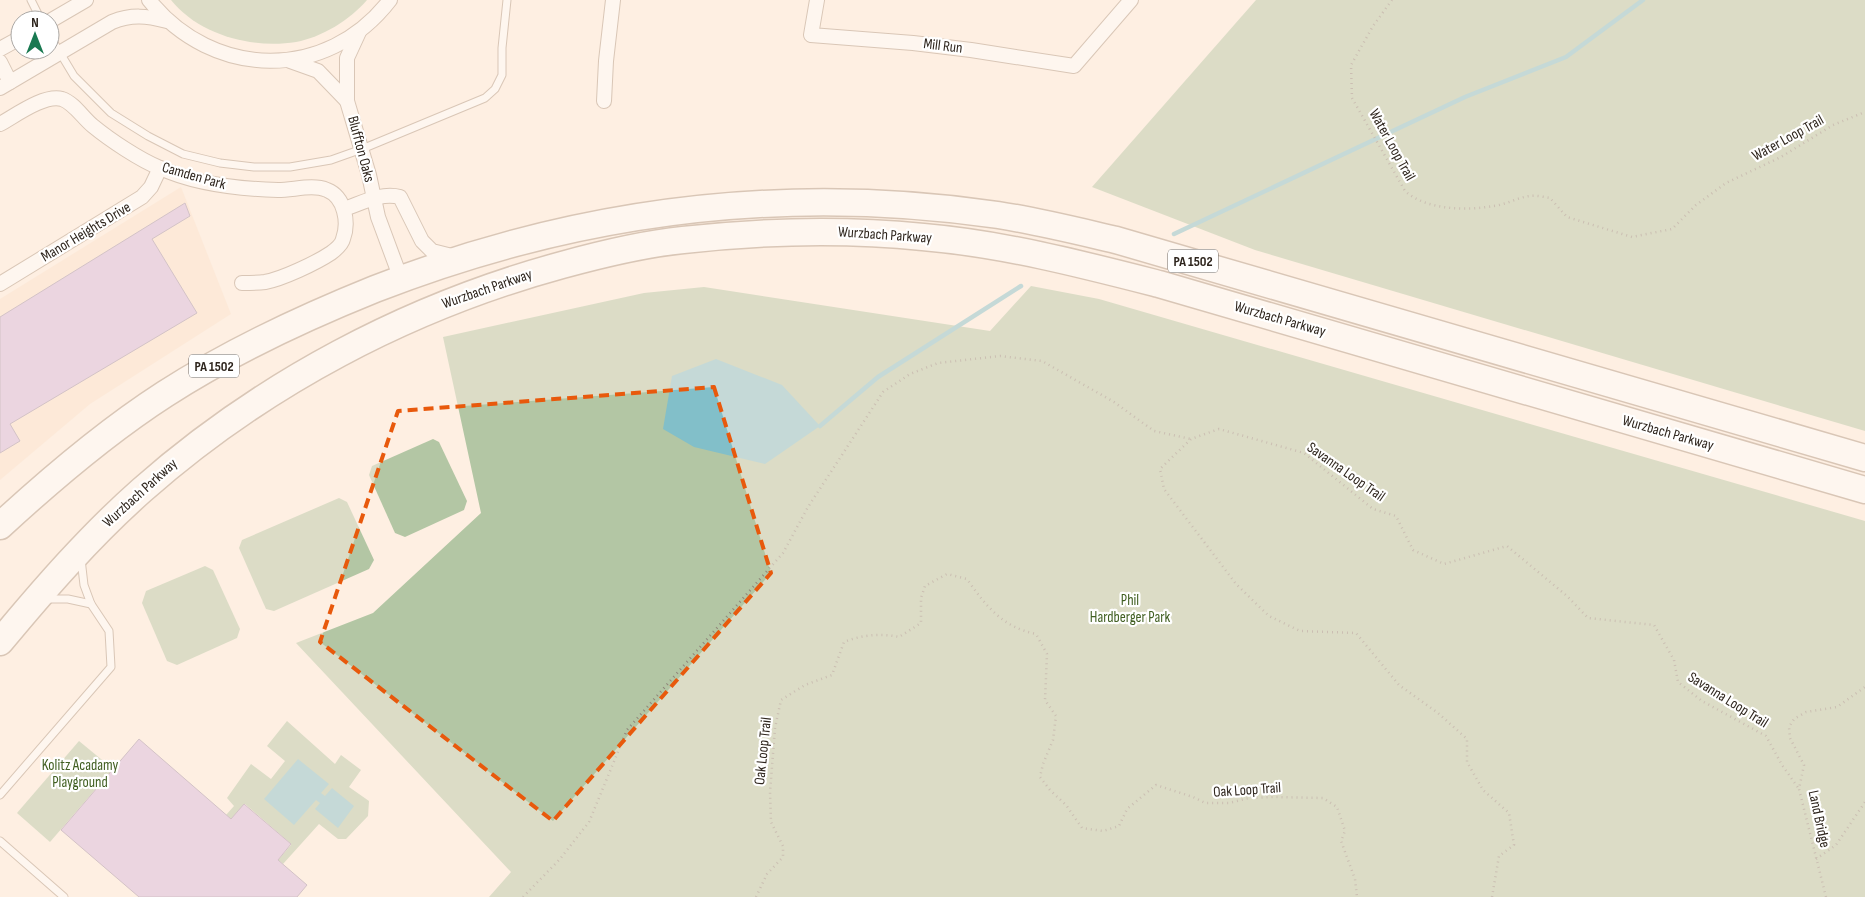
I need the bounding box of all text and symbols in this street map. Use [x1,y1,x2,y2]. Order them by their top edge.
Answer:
north arrow [10,10,60,60]
text: N [31,14,39,31]
street label: Mill Run [922,34,964,58]
street label: Water Loop Trail [1365,106,1419,184]
street label: Water Loop Trail [1749,111,1827,165]
street label: Bluffton Oaks [343,114,379,184]
street label: Camden Park [160,158,228,194]
street label: Manor Heights Drive [38,198,134,266]
street label: Wurzbach Parkway [837,222,933,248]
road number: PA 1502 [1168,250,1218,272]
street label: Wurzbach Parkway [439,265,535,313]
street label: Wurzbach Parkway [1232,297,1328,341]
road number: PA 1502 [189,354,239,378]
street label: Wurzbach Parkway [1620,411,1716,455]
street label: Savanna Loop Trail [1303,438,1389,506]
street label: Wurzbach Parkway [99,454,181,532]
park label: Phil Hardberger Park [1090,591,1170,627]
street label: Savanna Loop Trail [1684,668,1772,732]
street label: Oak Loop Trail [750,716,776,786]
park label: Kolitz Acadamy Playground [42,756,119,792]
street label: Oak Loop Trail [1212,778,1282,802]
street label: Land Bridge [1804,788,1834,850]

